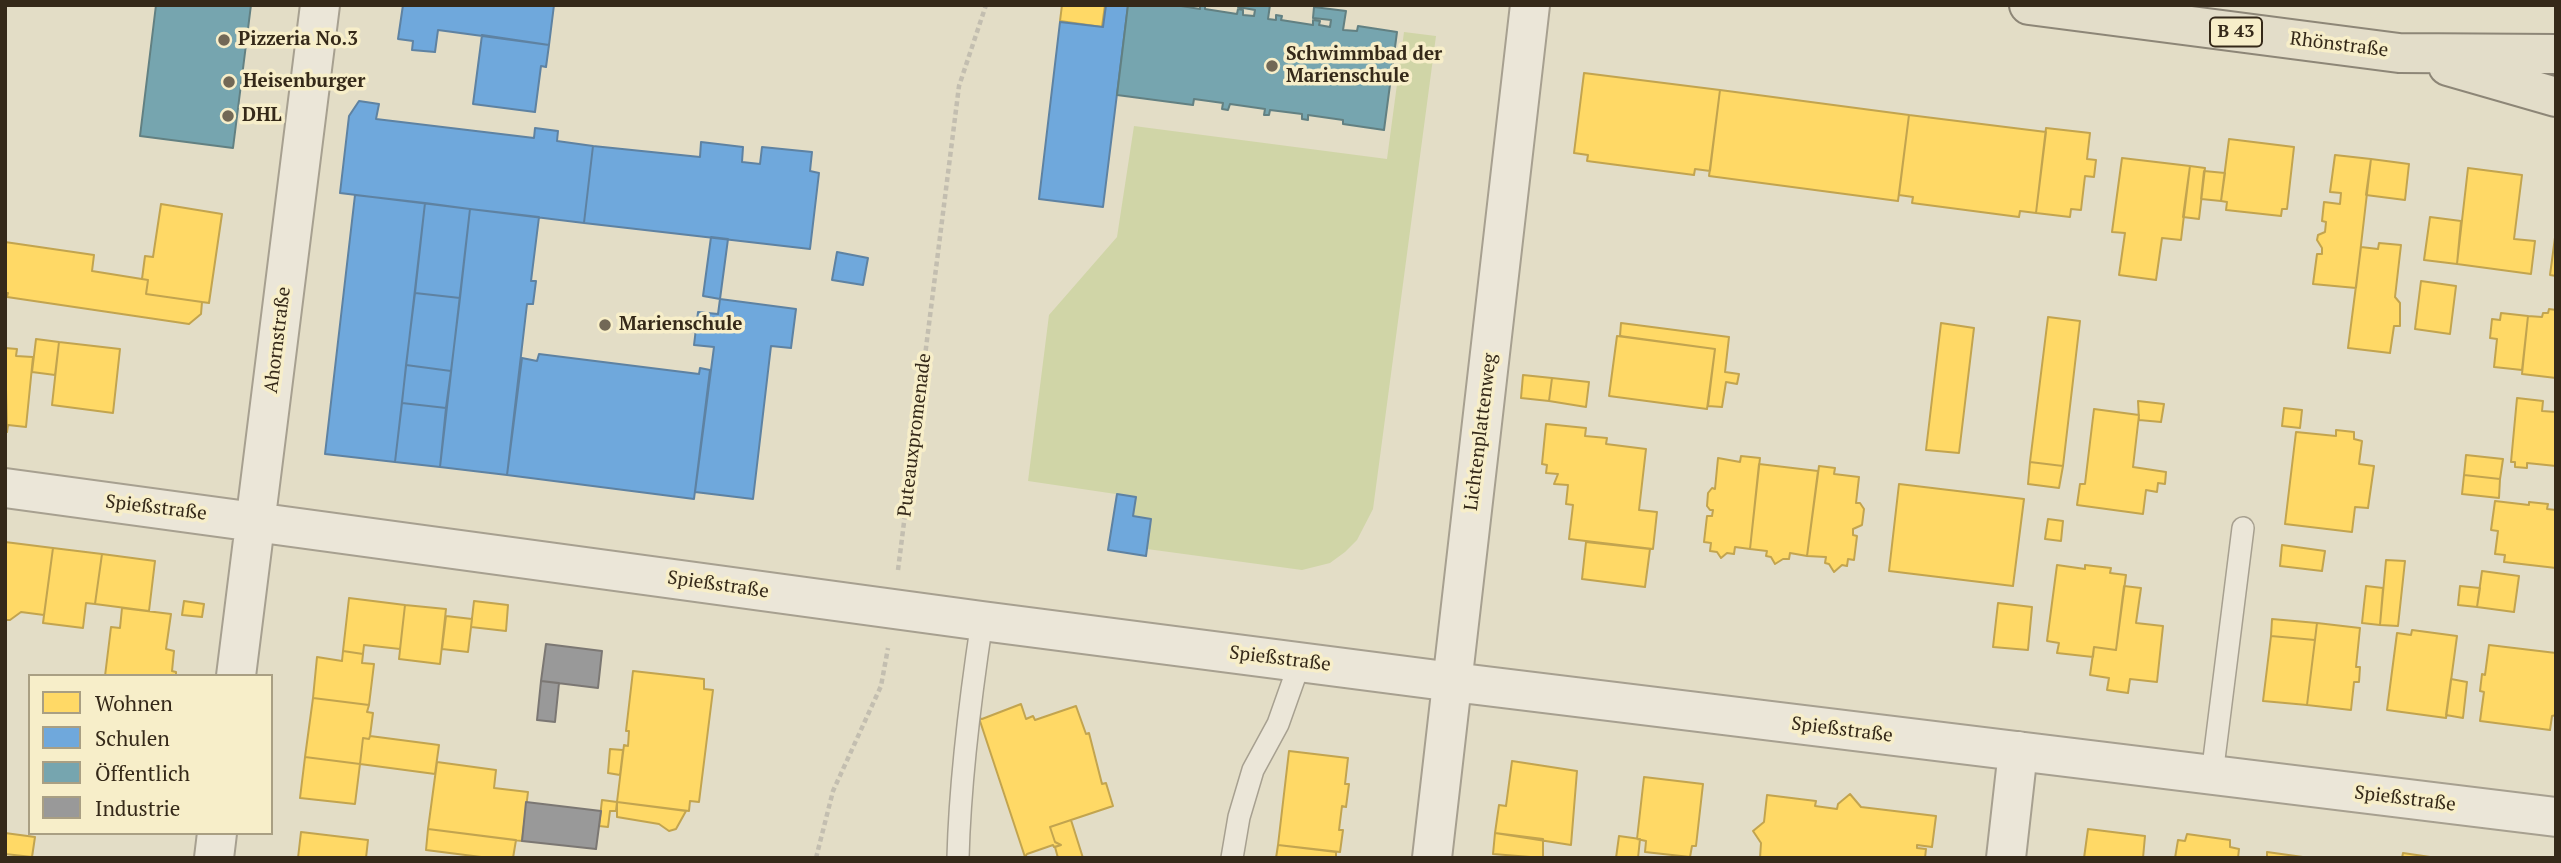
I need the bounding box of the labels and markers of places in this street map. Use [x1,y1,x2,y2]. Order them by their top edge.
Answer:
place label: Pizzeria No.3 [238,29,358,51]
marker: Pizzeria No.3 [216,32,232,48]
place label: Schwimmbad der Marienschule [1286,44,1442,88]
marker: Schwimmbad der Marienschule [1264,58,1280,74]
place label: Heisenburger [243,71,365,93]
marker: Heisenburger [221,74,237,90]
place label: DHL [242,105,282,127]
marker: DHL [220,108,236,124]
place label: Marienschule [619,314,742,336]
marker: Marienschule [597,317,613,333]

